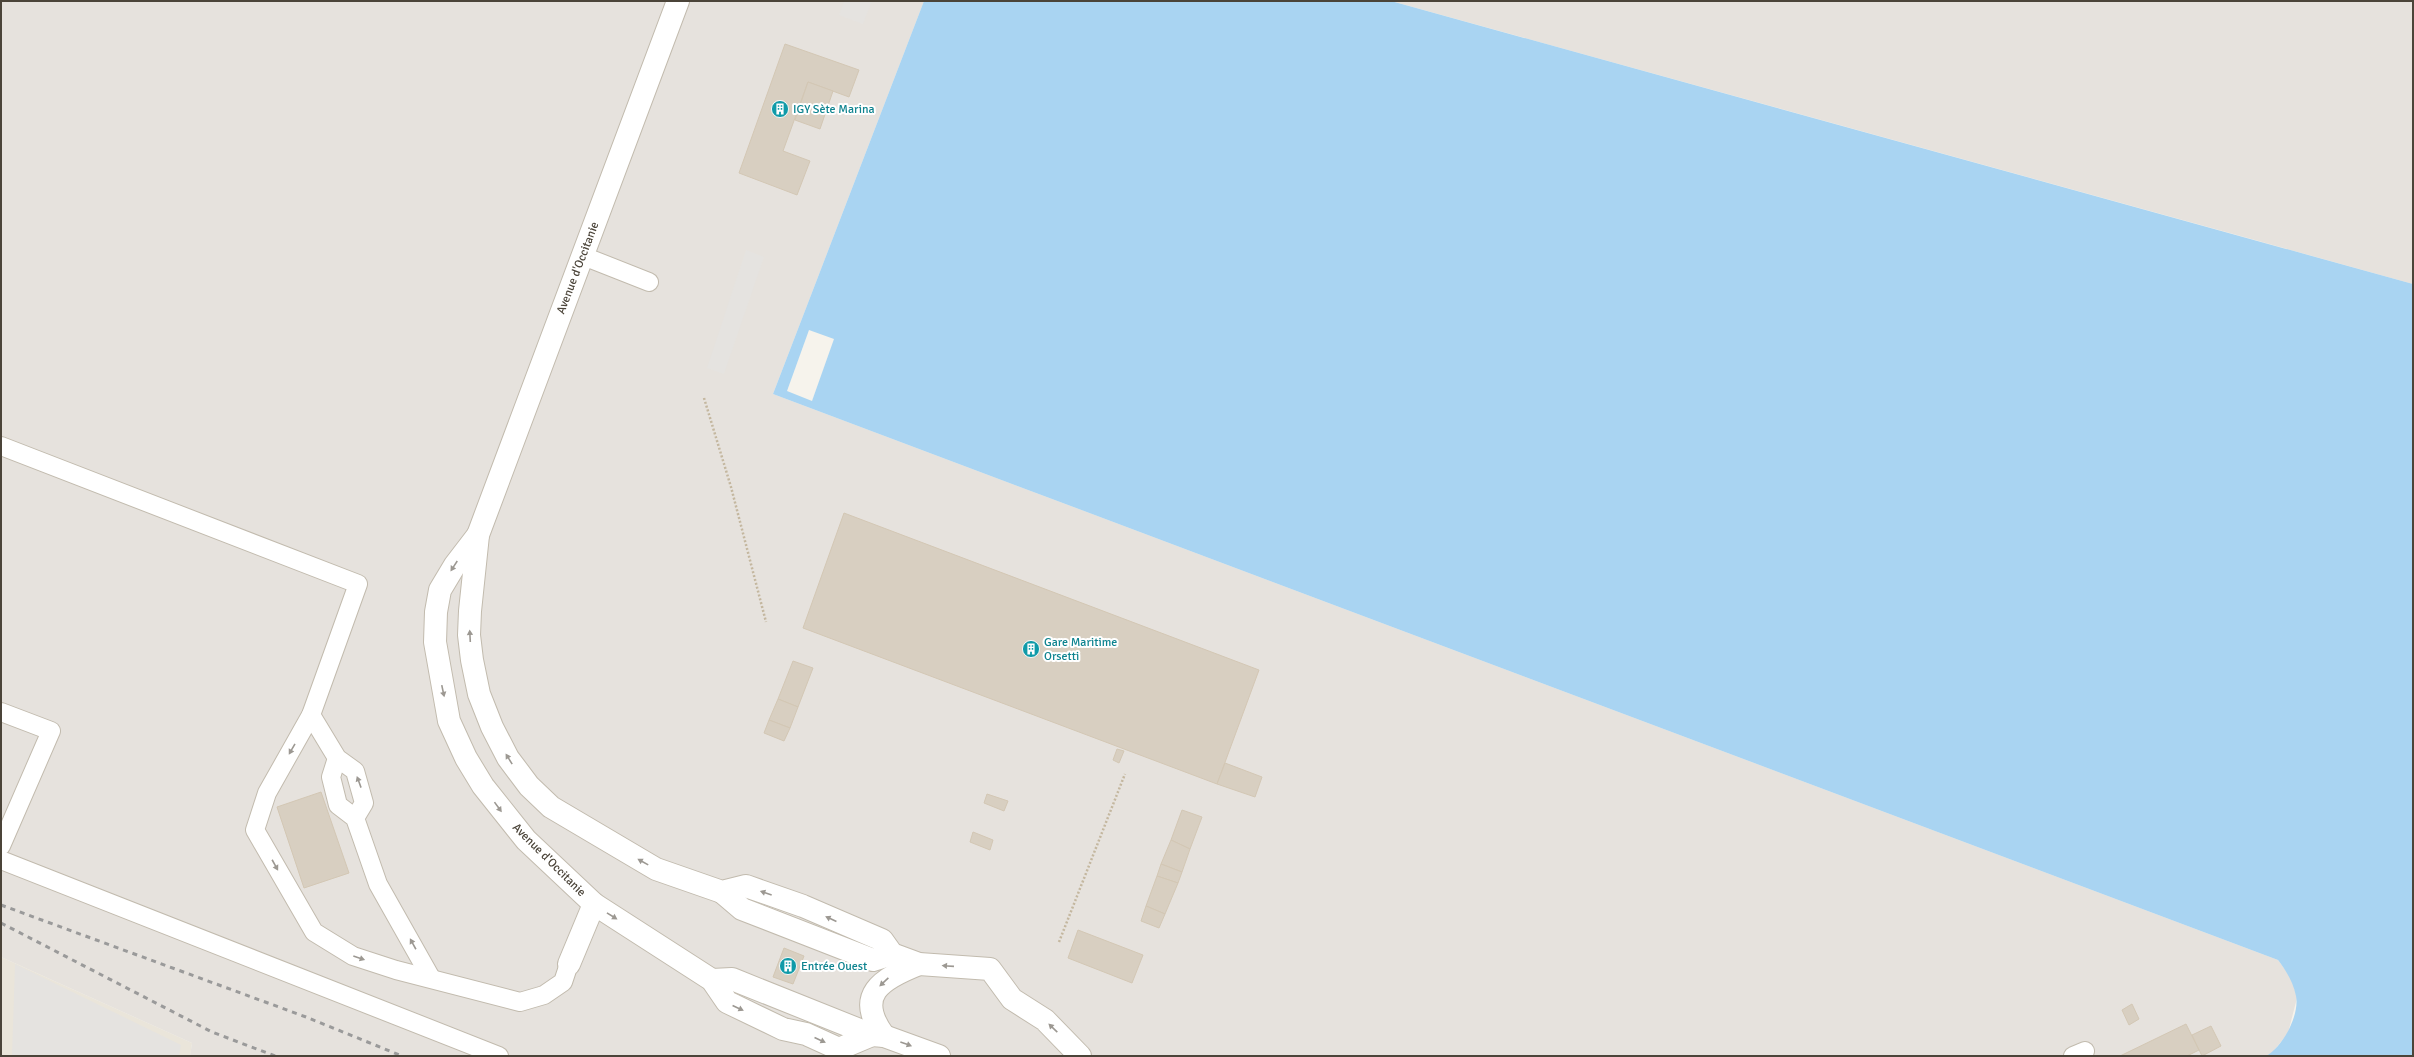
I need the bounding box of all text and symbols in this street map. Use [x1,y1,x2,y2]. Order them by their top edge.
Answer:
building icon: IGY Sète Marina [770,99,790,119]
place label: IGY Sète Marina [793,102,875,117]
street label: Avenue d'Occitanie [554,220,602,316]
one-way arrow [451,560,458,572]
one-way arrow [467,629,473,642]
place label: Gare Maritime Orsetti [1044,635,1117,664]
building icon: Gare Maritime Orsetti [1021,639,1041,659]
one-way arrow [440,685,446,697]
one-way arrow [288,743,295,755]
one-way arrow [505,754,513,764]
one-way arrow [355,776,361,788]
one-way arrow [494,802,502,812]
street label: Avenue d'Occitanie [509,820,589,900]
one-way arrow [271,859,278,871]
one-way arrow [637,859,649,866]
one-way arrow [759,890,771,896]
one-way arrow [606,912,618,919]
one-way arrow [826,916,837,922]
one-way arrow [410,938,416,950]
one-way arrow [354,955,366,961]
building icon: Entrée Ouest [778,956,798,976]
place label: Entrée Ouest [801,959,867,974]
one-way arrow [942,962,954,969]
one-way arrow [879,977,890,986]
one-way arrow [732,1005,743,1011]
one-way arrow [1048,1023,1058,1033]
one-way arrow [814,1038,826,1044]
one-way arrow [901,1041,913,1047]

